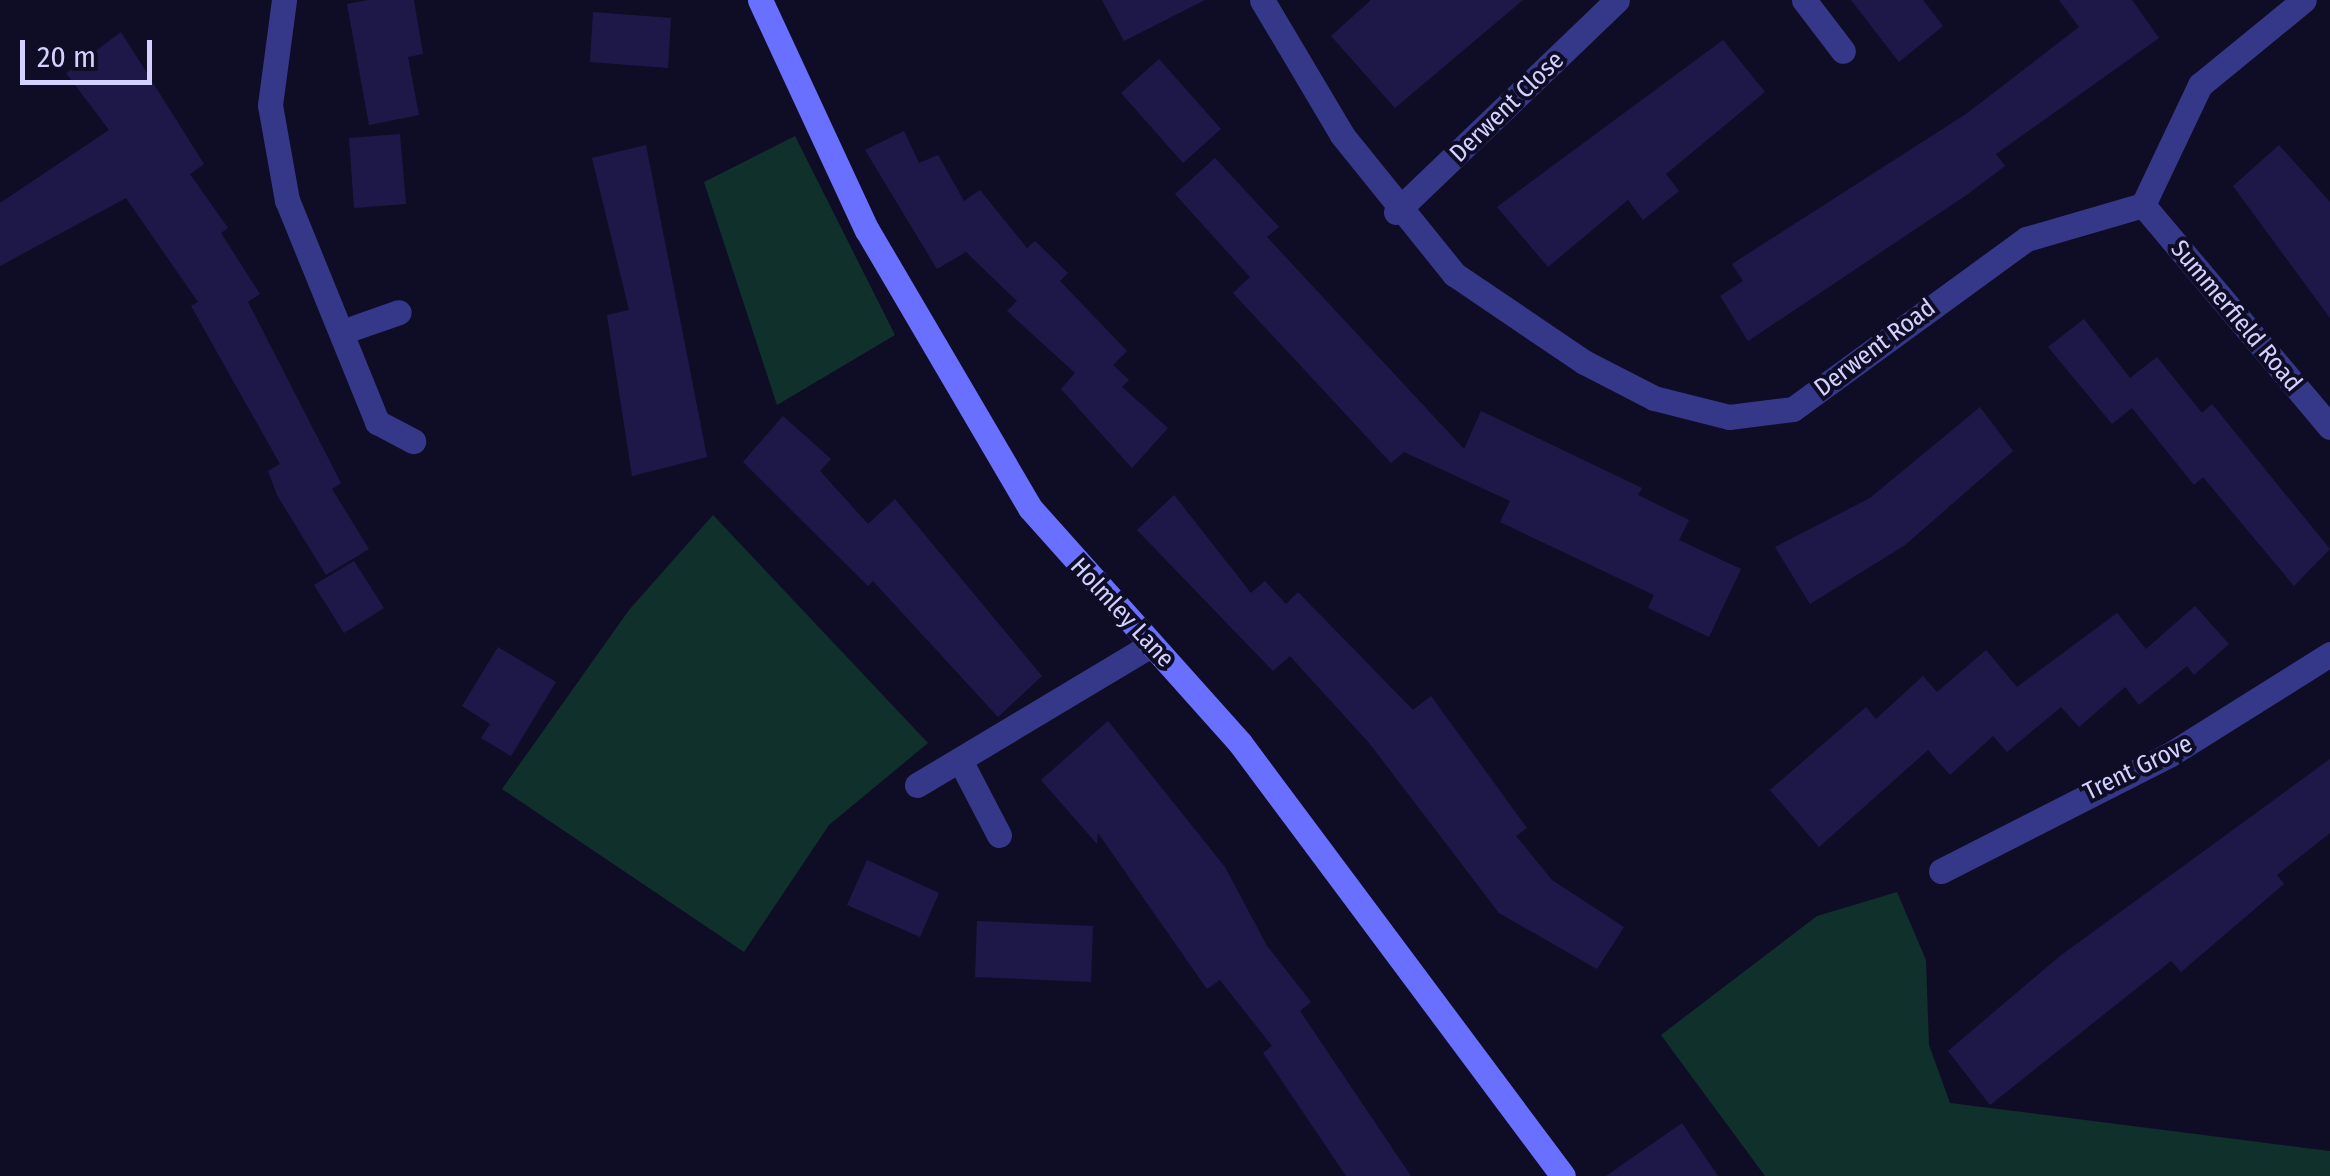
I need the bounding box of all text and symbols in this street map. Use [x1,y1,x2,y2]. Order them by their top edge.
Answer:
scale bar [25,20,158,82]
text: 20 m [37,39,96,75]
street label: Derwent Close [1444,45,1570,169]
street label: Summerfield Road [2164,234,2308,398]
street label: Derwent Road [1809,293,1941,403]
street label: Holmley Lane [1064,552,1180,674]
street label: Trent Grove [2079,729,2197,807]

